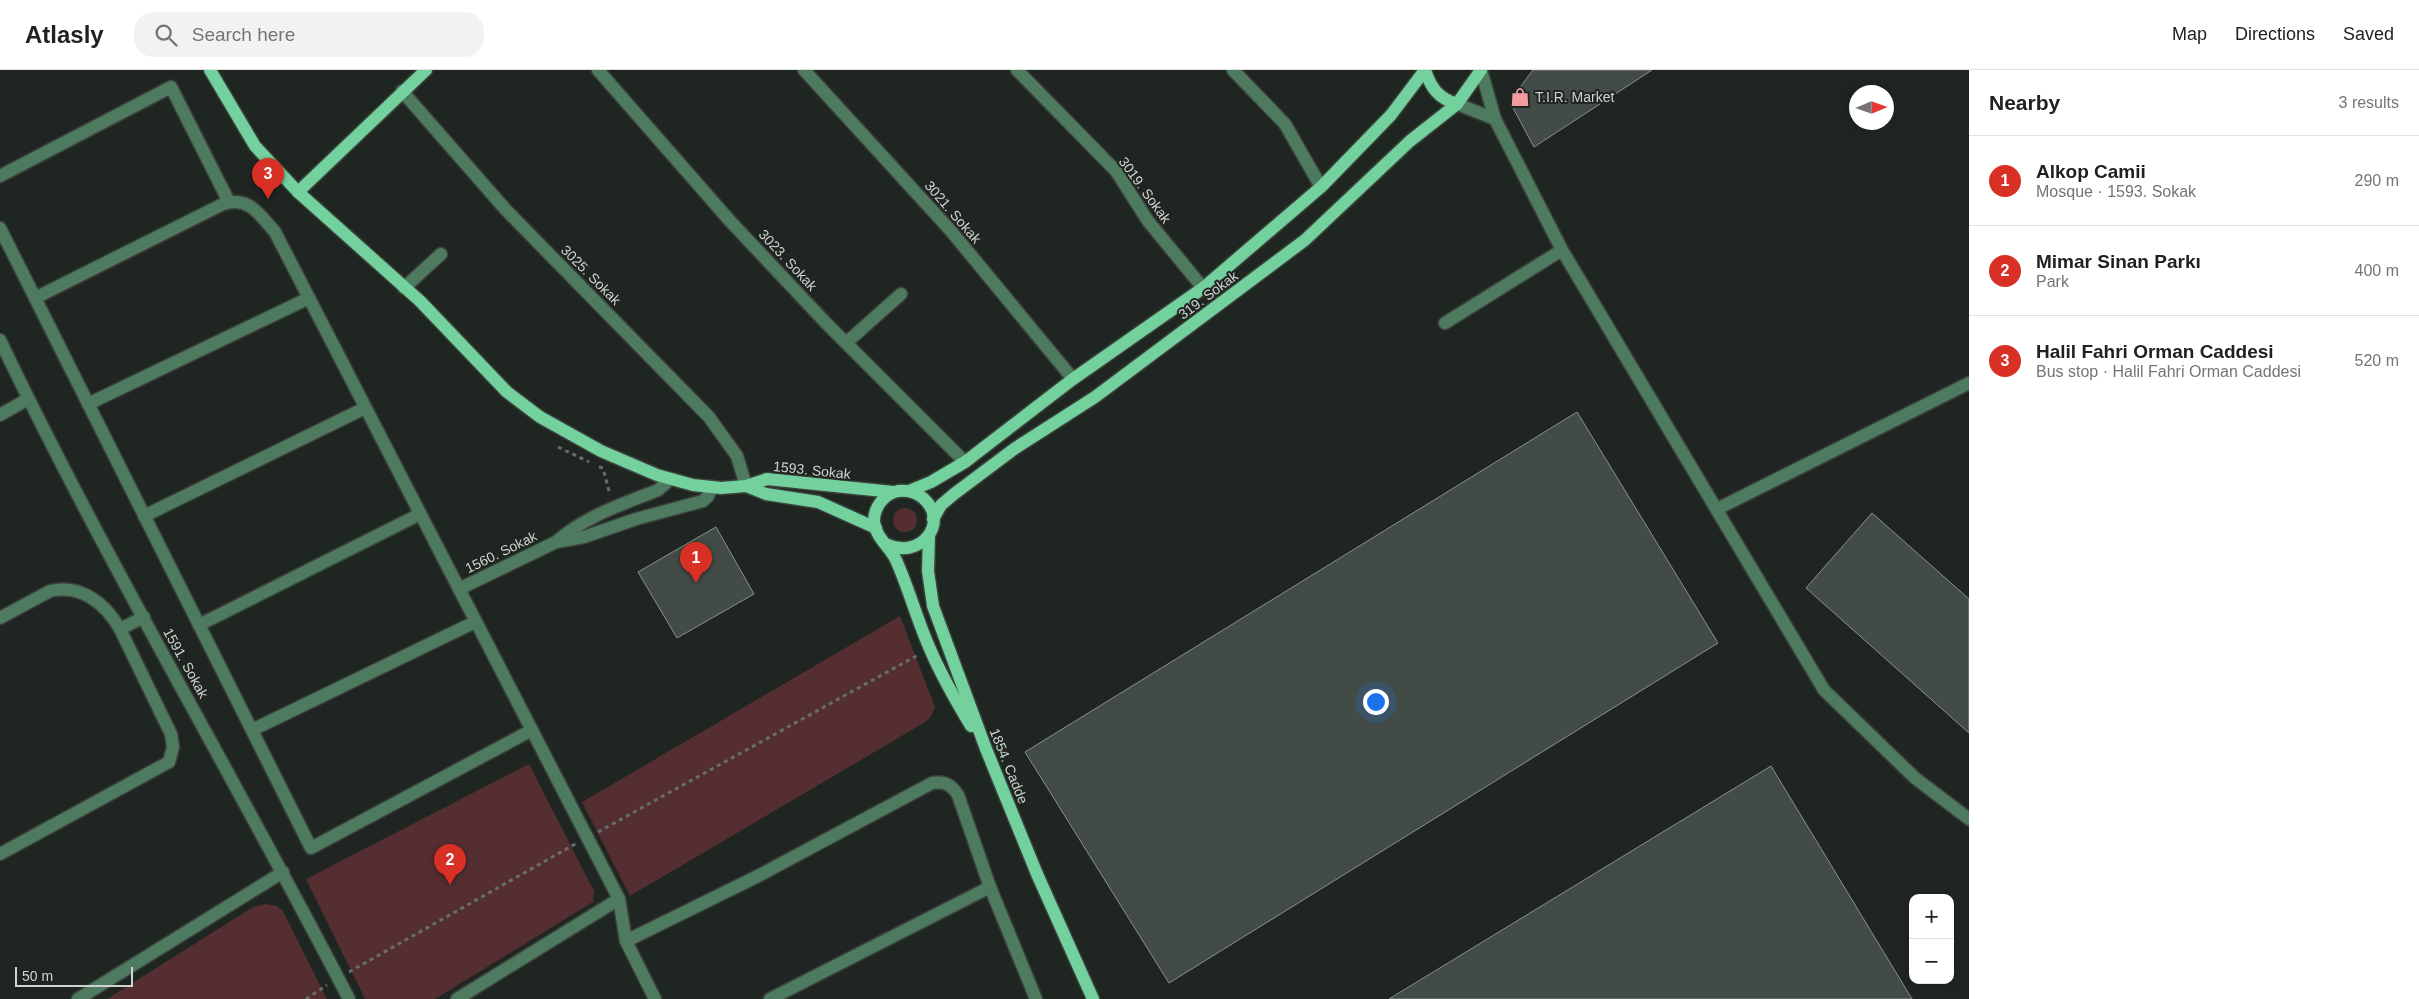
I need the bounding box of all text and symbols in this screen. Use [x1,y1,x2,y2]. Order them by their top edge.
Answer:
search box [134,12,484,57]
text: Atlasly [25,21,104,48]
icon: search [152,21,180,49]
text: Search here [192,24,295,45]
text: Map [2172,24,2207,44]
text: Directions [2235,24,2315,44]
text: Saved [2343,24,2394,44]
north arrow [1849,85,1894,130]
shop icon: T.I.R. Market [1509,86,1531,108]
place label: T.I.R. Market [1535,89,1614,105]
text: Nearby [1989,91,2060,114]
text: 3 results [2339,94,2399,111]
street label: 3019. Sokak [1116,154,1175,227]
pin: 3 [252,158,284,199]
text: Alkop Camii [2036,161,2146,182]
text: 1 [2001,172,2009,189]
text: 290 m [2355,172,2399,189]
street label: 3021. Sokak [921,177,985,247]
text: Mosque · 1593. Sokak [2036,183,2196,200]
street label: 3023. Sokak [756,226,821,295]
street label: 3025. Sokak [558,242,625,309]
text: Mimar Sinan Parkı [2036,251,2201,272]
text: 2 [2001,262,2009,279]
text: 400 m [2355,262,2399,279]
street label: 319. Sokak [1175,267,1242,322]
text: Park [2036,273,2069,290]
text: Halil Fahri Orman Caddesi [2036,341,2274,362]
text: 3 [2001,352,2009,369]
text: 520 m [2355,352,2399,369]
text: Bus stop · Halil Fahri Orman Caddesi [2036,363,2301,380]
street label: 1593. Sokak [772,458,853,482]
street label: 1560. Sokak [463,527,540,576]
pin: 1 [680,542,712,583]
street label: 1591. Sokak [160,625,212,702]
your location [1363,689,1389,715]
street label: 1854. Cadde [987,726,1032,806]
pin: 2 [434,844,466,885]
map controls [1909,894,1954,984]
button: + [1909,894,1954,939]
button: − [1909,939,1954,984]
scale bar [15,964,132,987]
text: 50 m [22,968,53,984]

